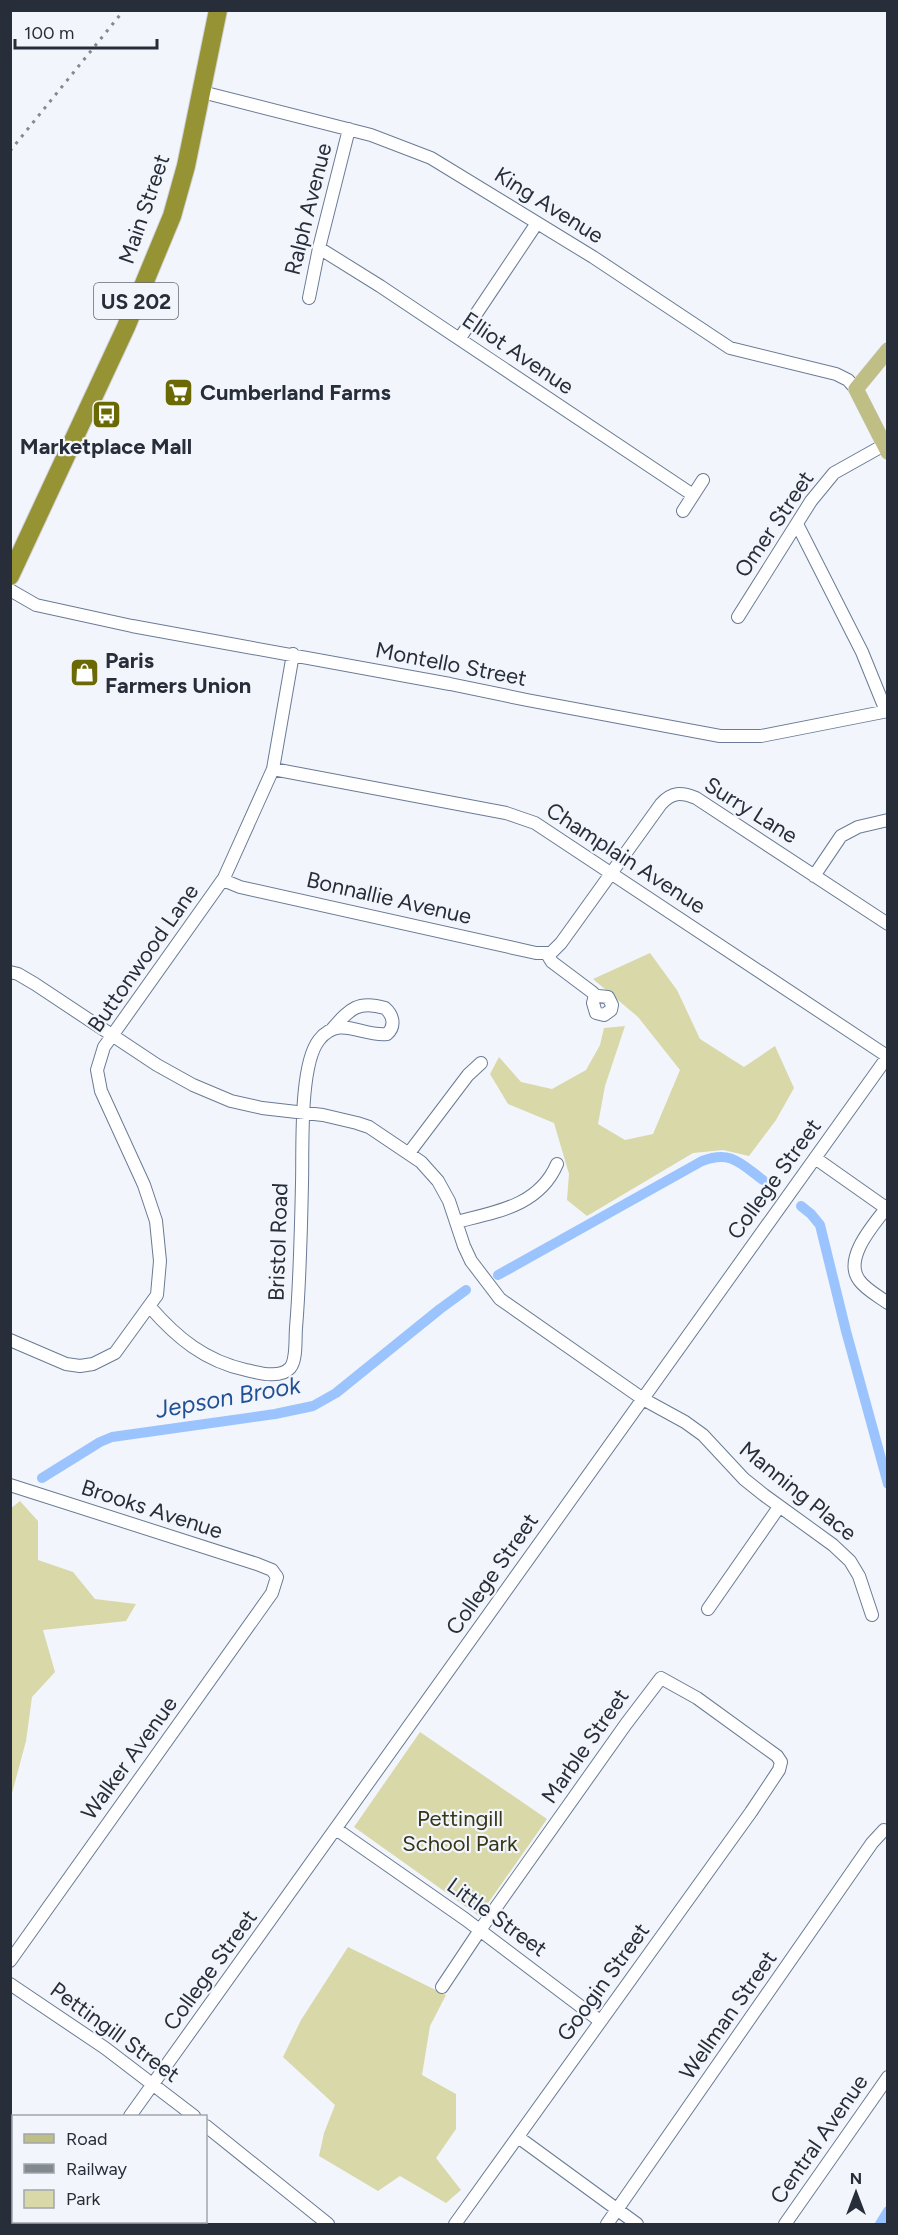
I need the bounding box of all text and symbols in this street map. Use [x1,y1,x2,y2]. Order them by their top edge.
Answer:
scale bar [15,12,158,50]
text: 100 m [24,22,74,44]
street label: Ralph Avenue [279,140,337,278]
street label: Main Street [113,151,175,267]
street label: King Avenue [489,161,609,249]
road number: US 202 [94,283,178,319]
street label: Elliot Avenue [457,306,579,400]
supermarket icon: Cumberland Farms [163,376,195,408]
place label: Cumberland Farms [200,379,391,406]
bus stop icon: Marketplace Mall [90,398,122,430]
place label: Marketplace Mall [20,433,192,460]
street label: Omer Street [729,466,819,582]
street label: Montello Street [373,636,529,692]
place label: Paris Farmers Union [105,647,251,699]
shop icon: Paris Farmers Union [68,657,100,689]
street label: Surry Lane [699,771,803,849]
street label: Champlain Avenue [541,796,711,920]
street label: Bonnallie Avenue [304,866,474,930]
street label: Buttonwood Lane [82,879,204,1037]
street label: College Street [721,1114,827,1244]
street label: Bristol Road [262,1182,294,1302]
water label: Jepson Brook [152,1370,304,1424]
street label: Manning Place [734,1436,862,1546]
street label: Brooks Avenue [78,1473,226,1545]
street label: College Street [440,1508,544,1640]
street label: Marble Street [535,1683,635,1809]
street label: Walker Avenue [75,1691,183,1825]
park label: Pettingill School Park [402,1805,518,1857]
street label: Little Street [442,1872,552,1962]
street label: College Street [157,1905,263,2035]
street label: Googin Street [551,1918,655,2046]
street label: Wellman Street [674,1945,782,2085]
street label: Pettingill Street [45,1976,185,2088]
street label: Central Avenue [764,2069,874,2209]
legend [12,2115,207,2223]
text: Road [66,2128,107,2150]
text: Railway [66,2158,128,2180]
north arrow [826,2163,886,2223]
text: N [850,2169,862,2188]
text: Park [66,2188,101,2210]

